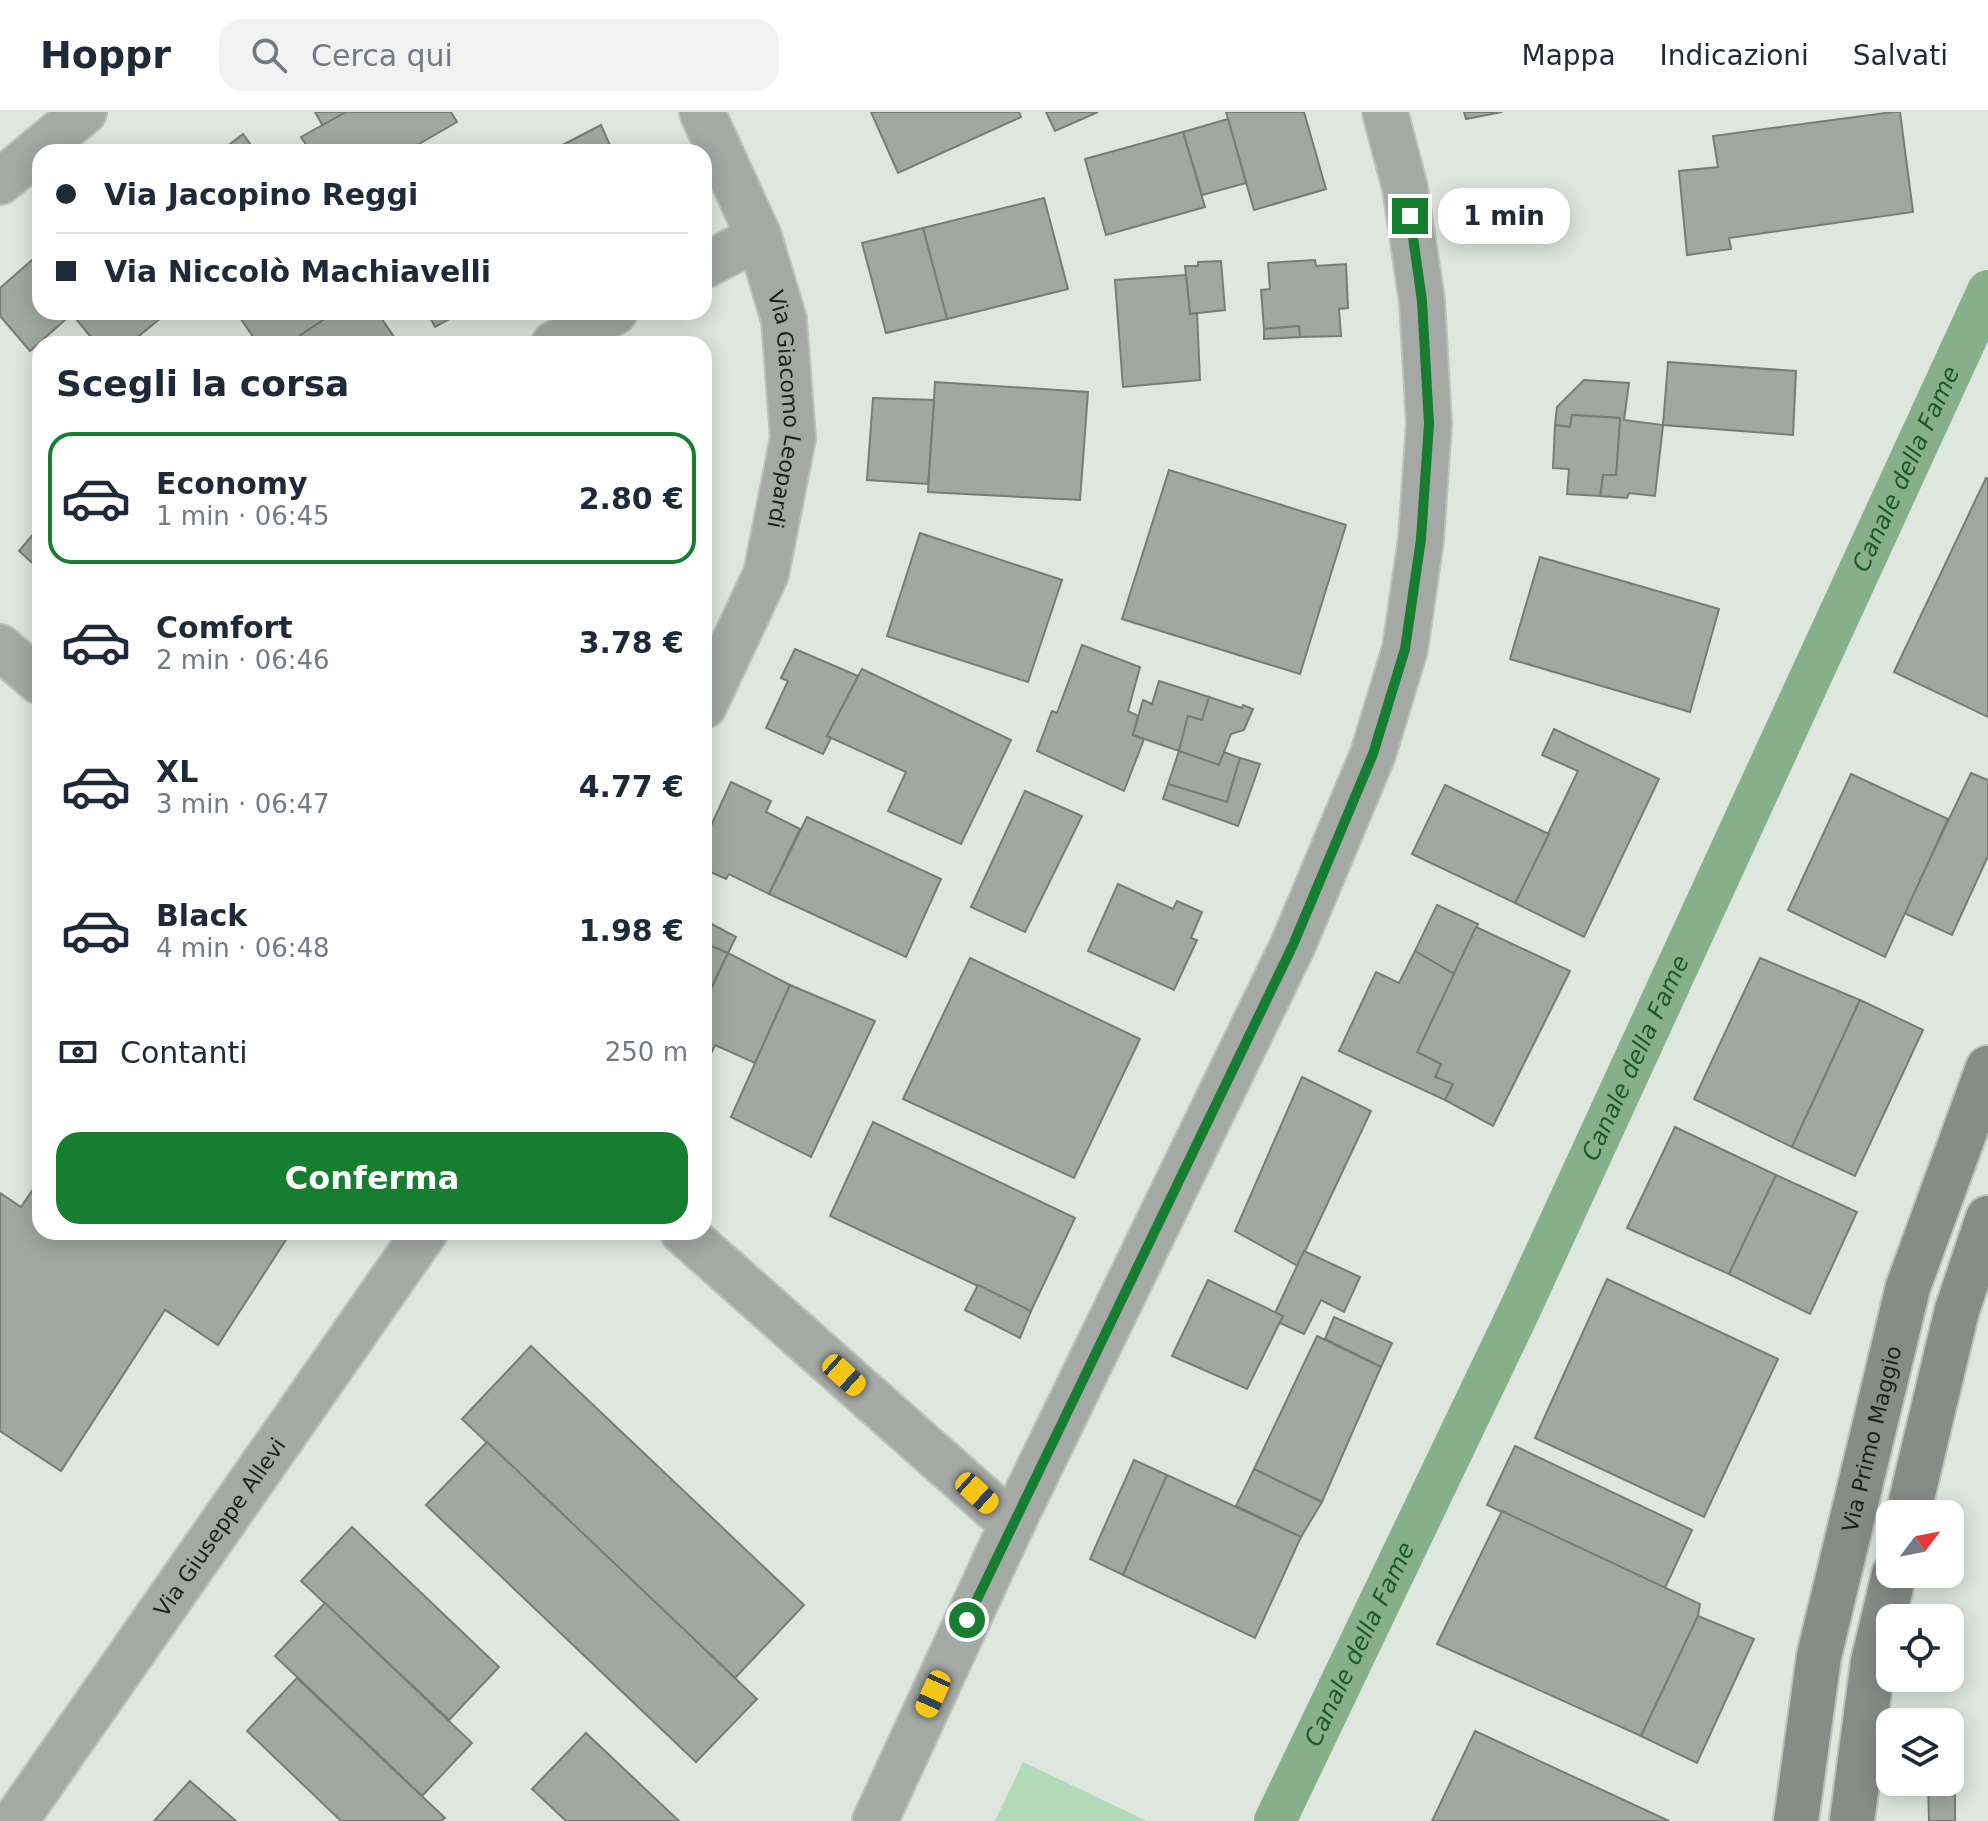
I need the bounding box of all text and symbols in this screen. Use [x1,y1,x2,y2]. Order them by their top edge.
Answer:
search box [219,19,779,91]
text: Hoppr [40,33,171,77]
icon: search [247,33,291,77]
text: Cerca qui [311,38,453,73]
text: Mappa [1522,39,1616,72]
text: Indicazioni [1660,39,1809,72]
text: Salvati [1853,39,1948,72]
text: Via Jacopino Reggi [104,177,418,212]
callout: 1 min [1438,188,1570,244]
route end [1392,198,1428,234]
text: 1 min [1463,201,1545,231]
text: Via Niccolò Machiavelli [104,254,491,289]
street label: Via Giacomo Leopardi [762,288,805,530]
water label: Canale della Fame [1847,362,1965,576]
text: Scegli la corsa [56,363,349,404]
icon: car [60,462,132,534]
text: Economy [156,466,308,501]
text: 2.80 € [579,481,684,516]
text: 1 min · 06:45 [156,501,330,531]
icon: car [60,606,132,678]
text: Comfort [156,610,293,645]
text: 3.78 € [579,625,684,660]
text: 2 min · 06:46 [156,645,330,675]
icon: car [60,750,132,822]
text: XL [156,754,198,789]
text: 4.77 € [579,769,684,804]
text: 3 min · 06:47 [156,789,330,819]
icon: car [60,894,132,966]
text: Black [156,898,247,933]
text: 1.98 € [579,913,684,948]
text: 4 min · 06:48 [156,933,330,963]
water label: Canale della Fame [1576,951,1695,1165]
icon: cash [56,1030,100,1074]
text: Contanti [120,1035,248,1070]
text: 250 m [605,1037,688,1067]
button: Conferma [56,1132,688,1224]
street label: Via Primo Maggio [1837,1343,1906,1535]
car [818,1350,870,1400]
street label: Via Giuseppe Allevi [149,1433,291,1622]
car [951,1468,1003,1518]
north arrow [1876,1500,1964,1588]
map controls [1876,1500,1964,1796]
water label: Canale della Fame [1299,1538,1420,1751]
route start [949,1602,985,1638]
button: locate [1876,1604,1964,1692]
car [912,1667,954,1721]
button: layers [1876,1708,1964,1796]

